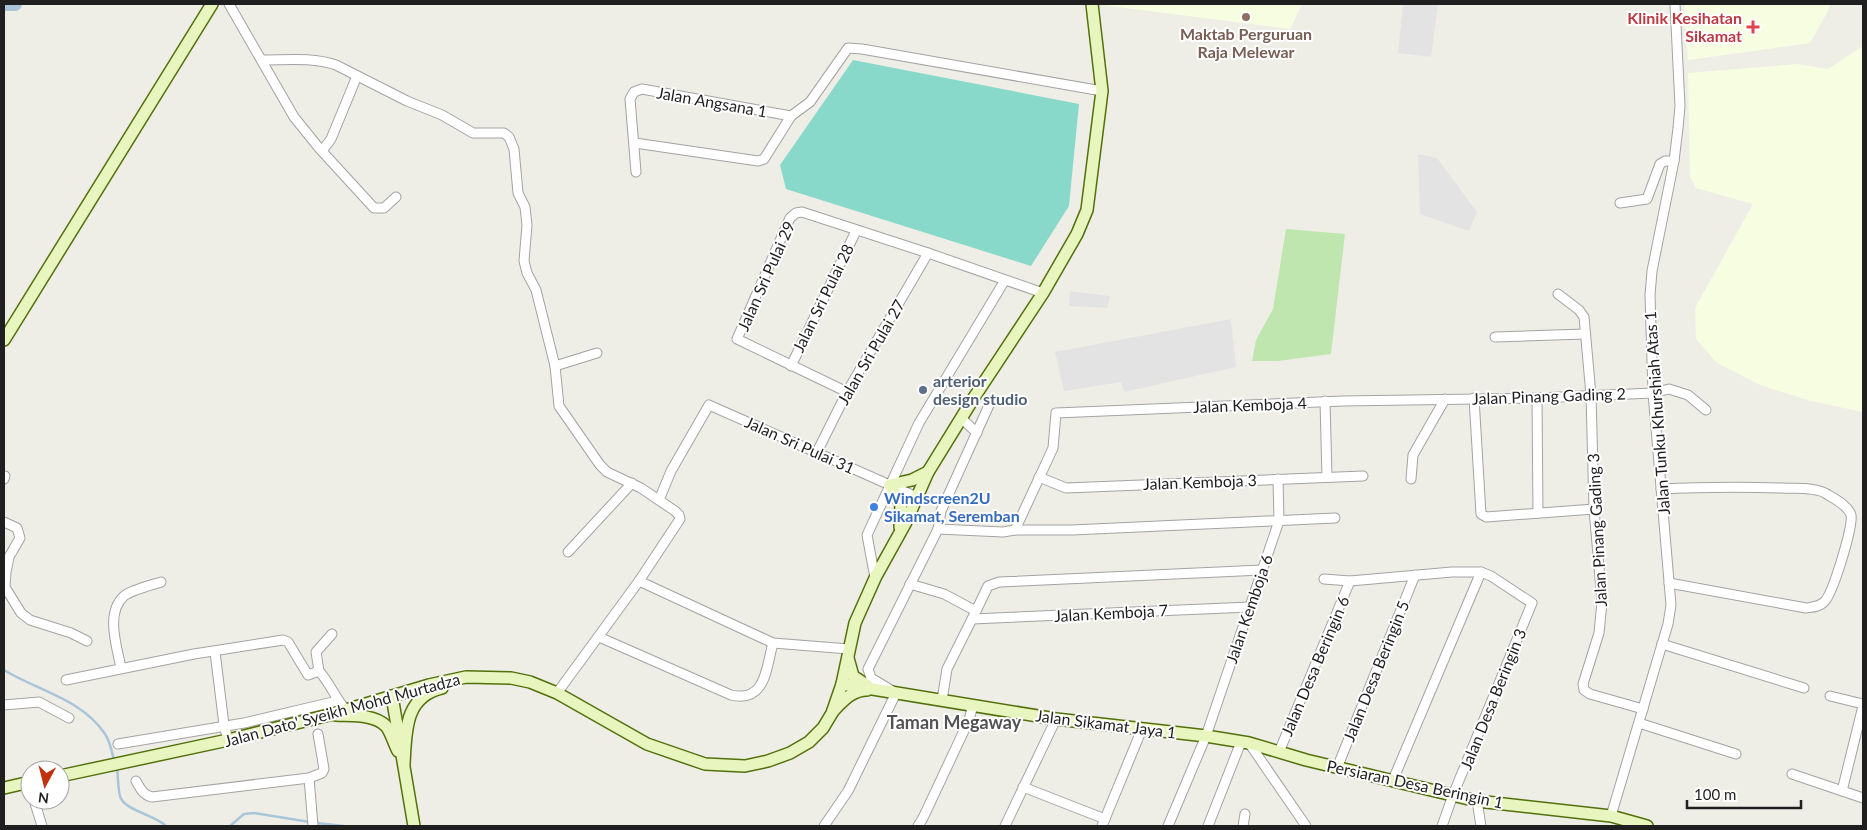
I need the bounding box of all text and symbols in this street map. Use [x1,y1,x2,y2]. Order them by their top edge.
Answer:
place label: Klinik Kesihatan Sikamat [1627,8,1742,45]
marker: Maktab Perguruan Raja Melewar [1240,11,1252,23]
marker: Klinik Kesihatan Sikamat [1746,20,1760,34]
place label: Maktab Perguruan Raja Melewar [1180,24,1312,61]
street label: Jalan Angsana 1 [655,82,769,121]
street label: Jalan Sri Pulai 29 [733,218,798,334]
street label: Jalan Sri Pulai 28 [788,241,857,355]
street label: Jalan Sri Pulai 27 [833,296,908,408]
street label: Jalan Tunku Khurshiah Atas 1 [1640,311,1673,516]
place label: arterior design studio [933,371,1027,408]
street label: Jalan Pinang Gading 2 [1472,383,1626,408]
marker: arterior design studio [917,384,929,396]
street label: Jalan Kemboja 4 [1193,393,1307,416]
street label: Jalan Sri Pulai 31 [742,412,858,477]
street label: Jalan Pinang Gading 3 [1583,453,1610,607]
street label: Jalan Kemboja 3 [1143,470,1257,493]
place label: Windscreen2U Sikamat, Seremban [884,488,1020,525]
marker: Windscreen2U Sikamat, Seremban [868,501,880,513]
street label: Jalan Kemboja 6 [1221,552,1276,666]
street label: Jalan Desa Beringin 6 [1276,593,1353,739]
street label: Jalan Desa Beringin 5 [1339,598,1413,744]
street label: Jalan Kemboja 7 [1054,600,1168,625]
street label: Jalan Desa Beringin 3 [1456,626,1530,772]
street label: Jalan Dato' Syeikh Mohd Murtadza [222,669,462,750]
street label: Jalan Sikamat Jaya 1 [1035,705,1178,742]
district label: Taman Megaway [887,711,1022,733]
street label: Persiaran Desa Beringin 1 [1325,756,1505,812]
north arrow [20,760,70,810]
scale bar [1687,778,1801,810]
text: 100 m [1694,785,1736,803]
text: N [37,789,50,807]

